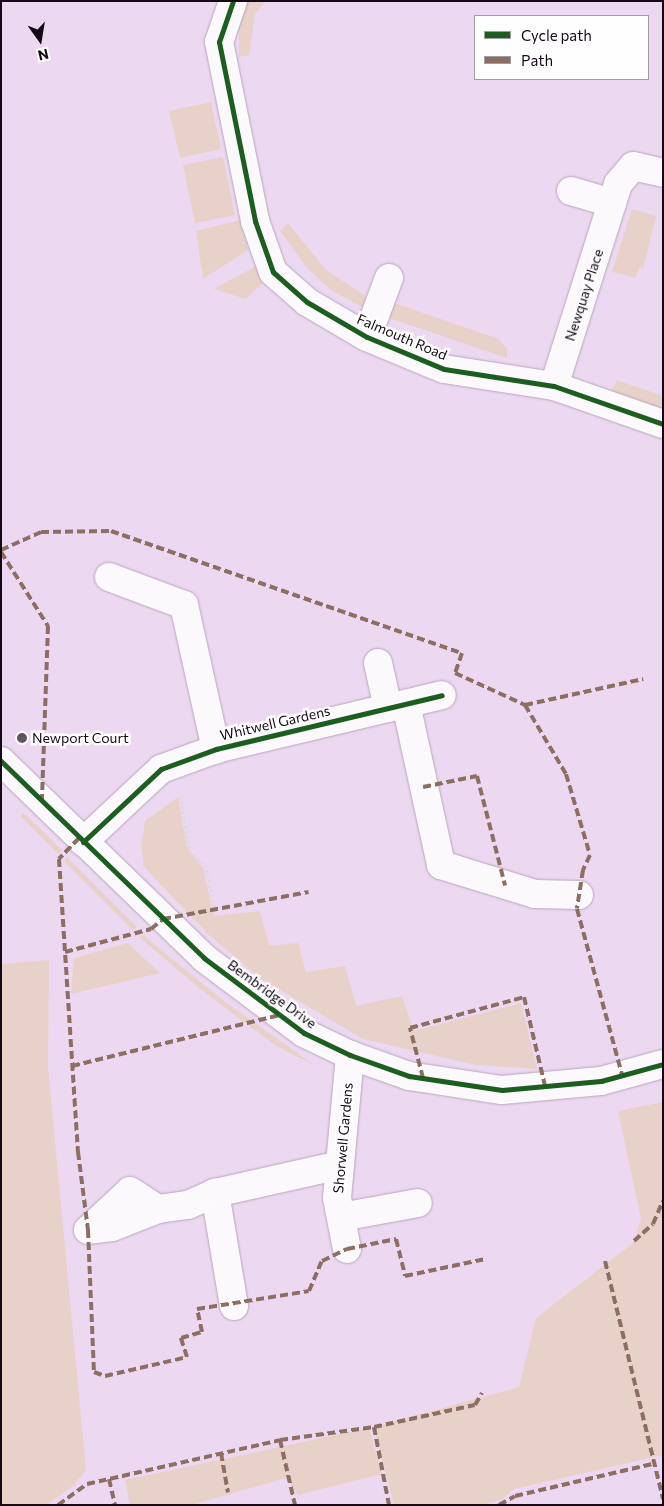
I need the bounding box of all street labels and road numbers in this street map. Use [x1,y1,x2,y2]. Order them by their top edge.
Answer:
street label: Newquay Place [561,247,607,343]
street label: Falmouth Road [354,310,450,364]
street label: Whitwell Gardens [218,702,332,744]
street label: Bembridge Drive [224,956,320,1032]
street label: Shorwell Gardens [330,1082,356,1194]

